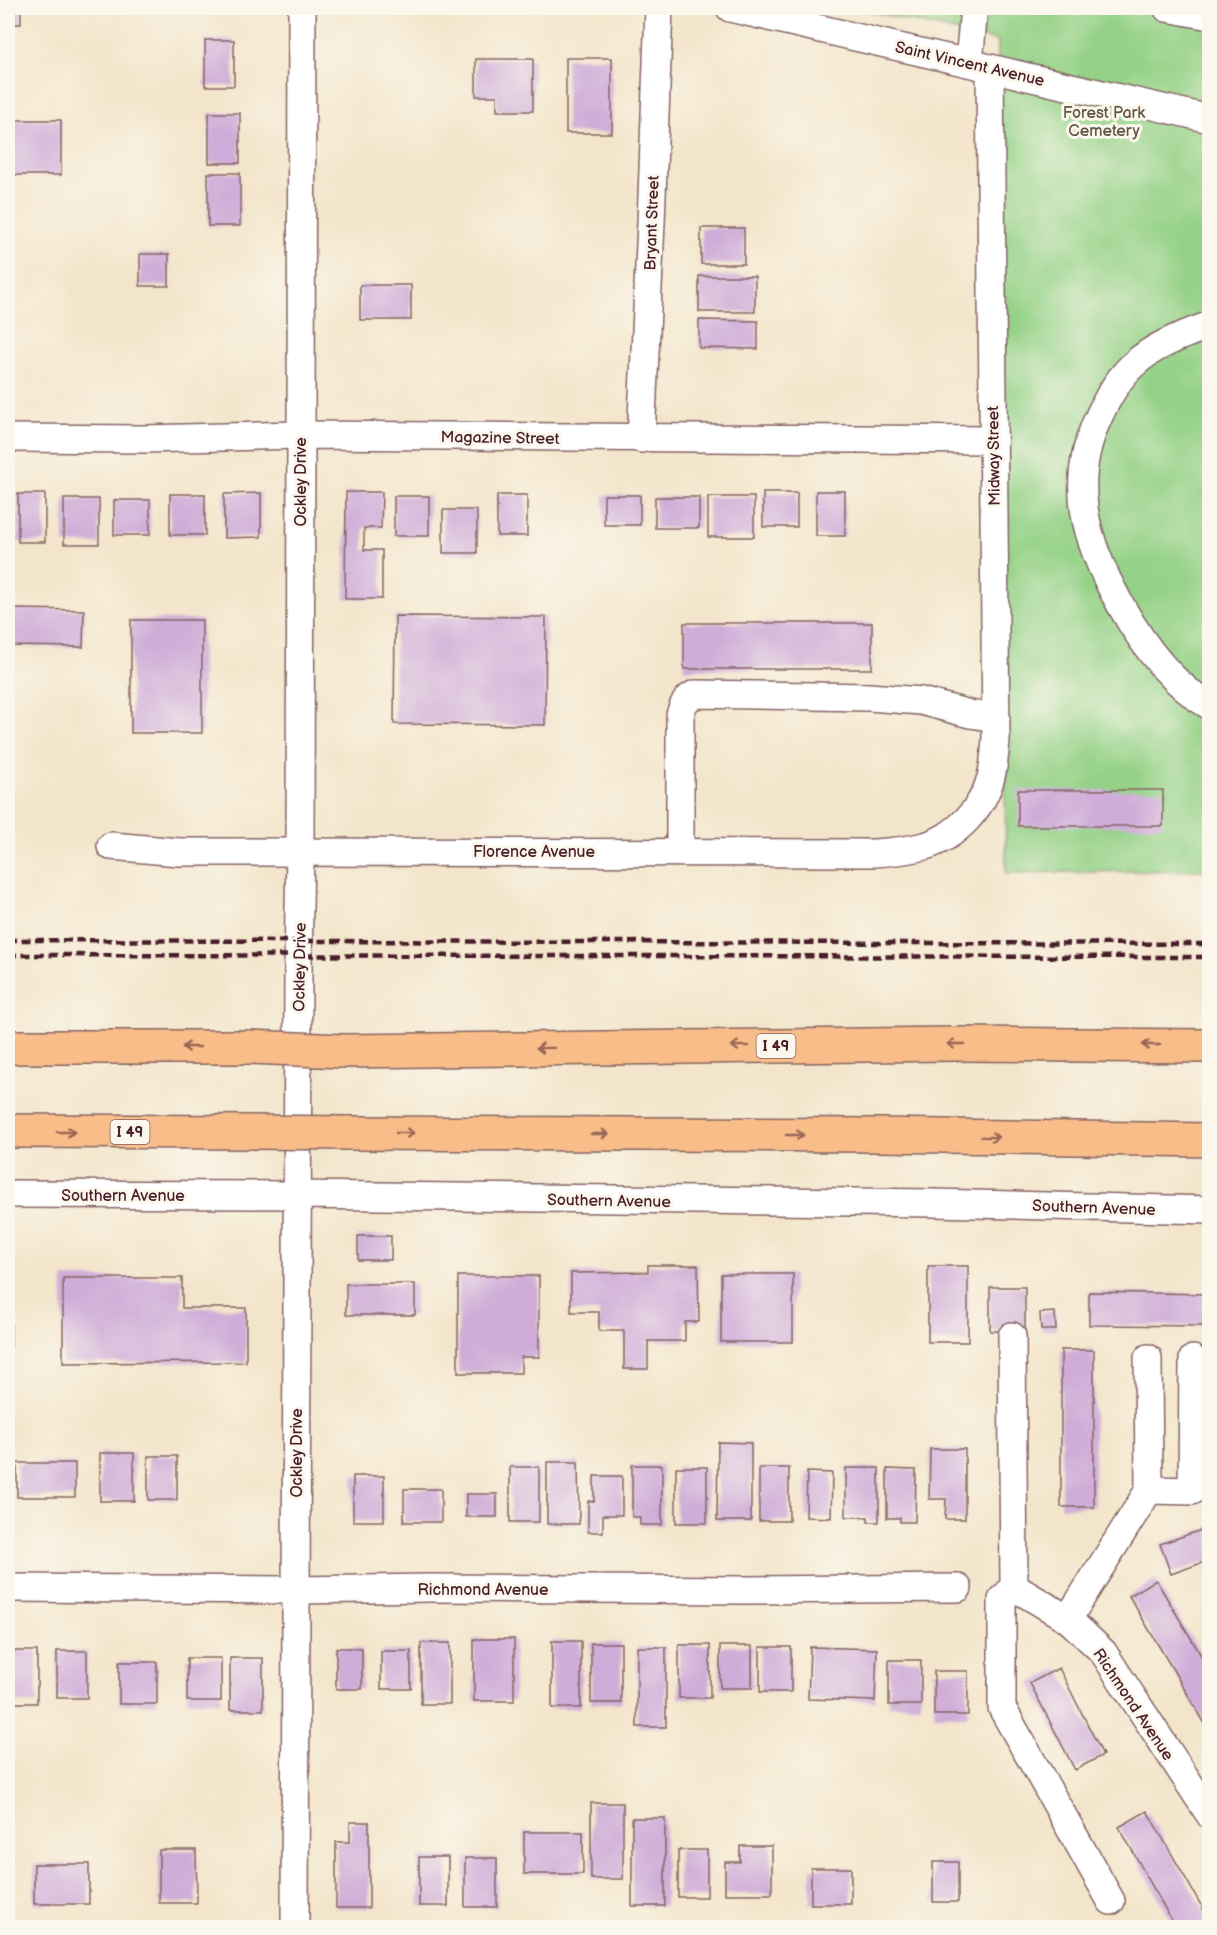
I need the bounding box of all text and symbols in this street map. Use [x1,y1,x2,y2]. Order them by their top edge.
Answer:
street label: Saint Vincent Avenue [893,38,1047,91]
park label: Forest Park Cemetery [1063,104,1145,141]
street label: Bryant Street [641,175,664,271]
street label: Midway Street [984,406,1005,506]
street label: Magazine Street [440,428,560,449]
street label: Ockley Drive [292,437,311,527]
street label: Florence Avenue [473,843,596,862]
street label: Ockley Drive [290,922,311,1012]
road number: I 49 [756,1034,796,1058]
one-way arrow [947,1038,967,1050]
one-way arrow [1142,1039,1162,1051]
one-way arrow [731,1040,751,1052]
one-way arrow [182,1041,202,1053]
one-way arrow [536,1042,556,1054]
road number: I 49 [110,1120,150,1144]
one-way arrow [55,1126,75,1138]
one-way arrow [394,1127,414,1139]
one-way arrow [589,1128,609,1140]
one-way arrow [784,1129,804,1141]
one-way arrow [979,1131,999,1142]
street label: Southern Avenue [61,1187,185,1206]
street label: Southern Avenue [547,1191,671,1212]
street label: Southern Avenue [1032,1197,1157,1220]
street label: Ockley Drive [288,1408,307,1498]
street label: Richmond Avenue [417,1581,549,1600]
street label: Richmond Avenue [1088,1645,1178,1765]

